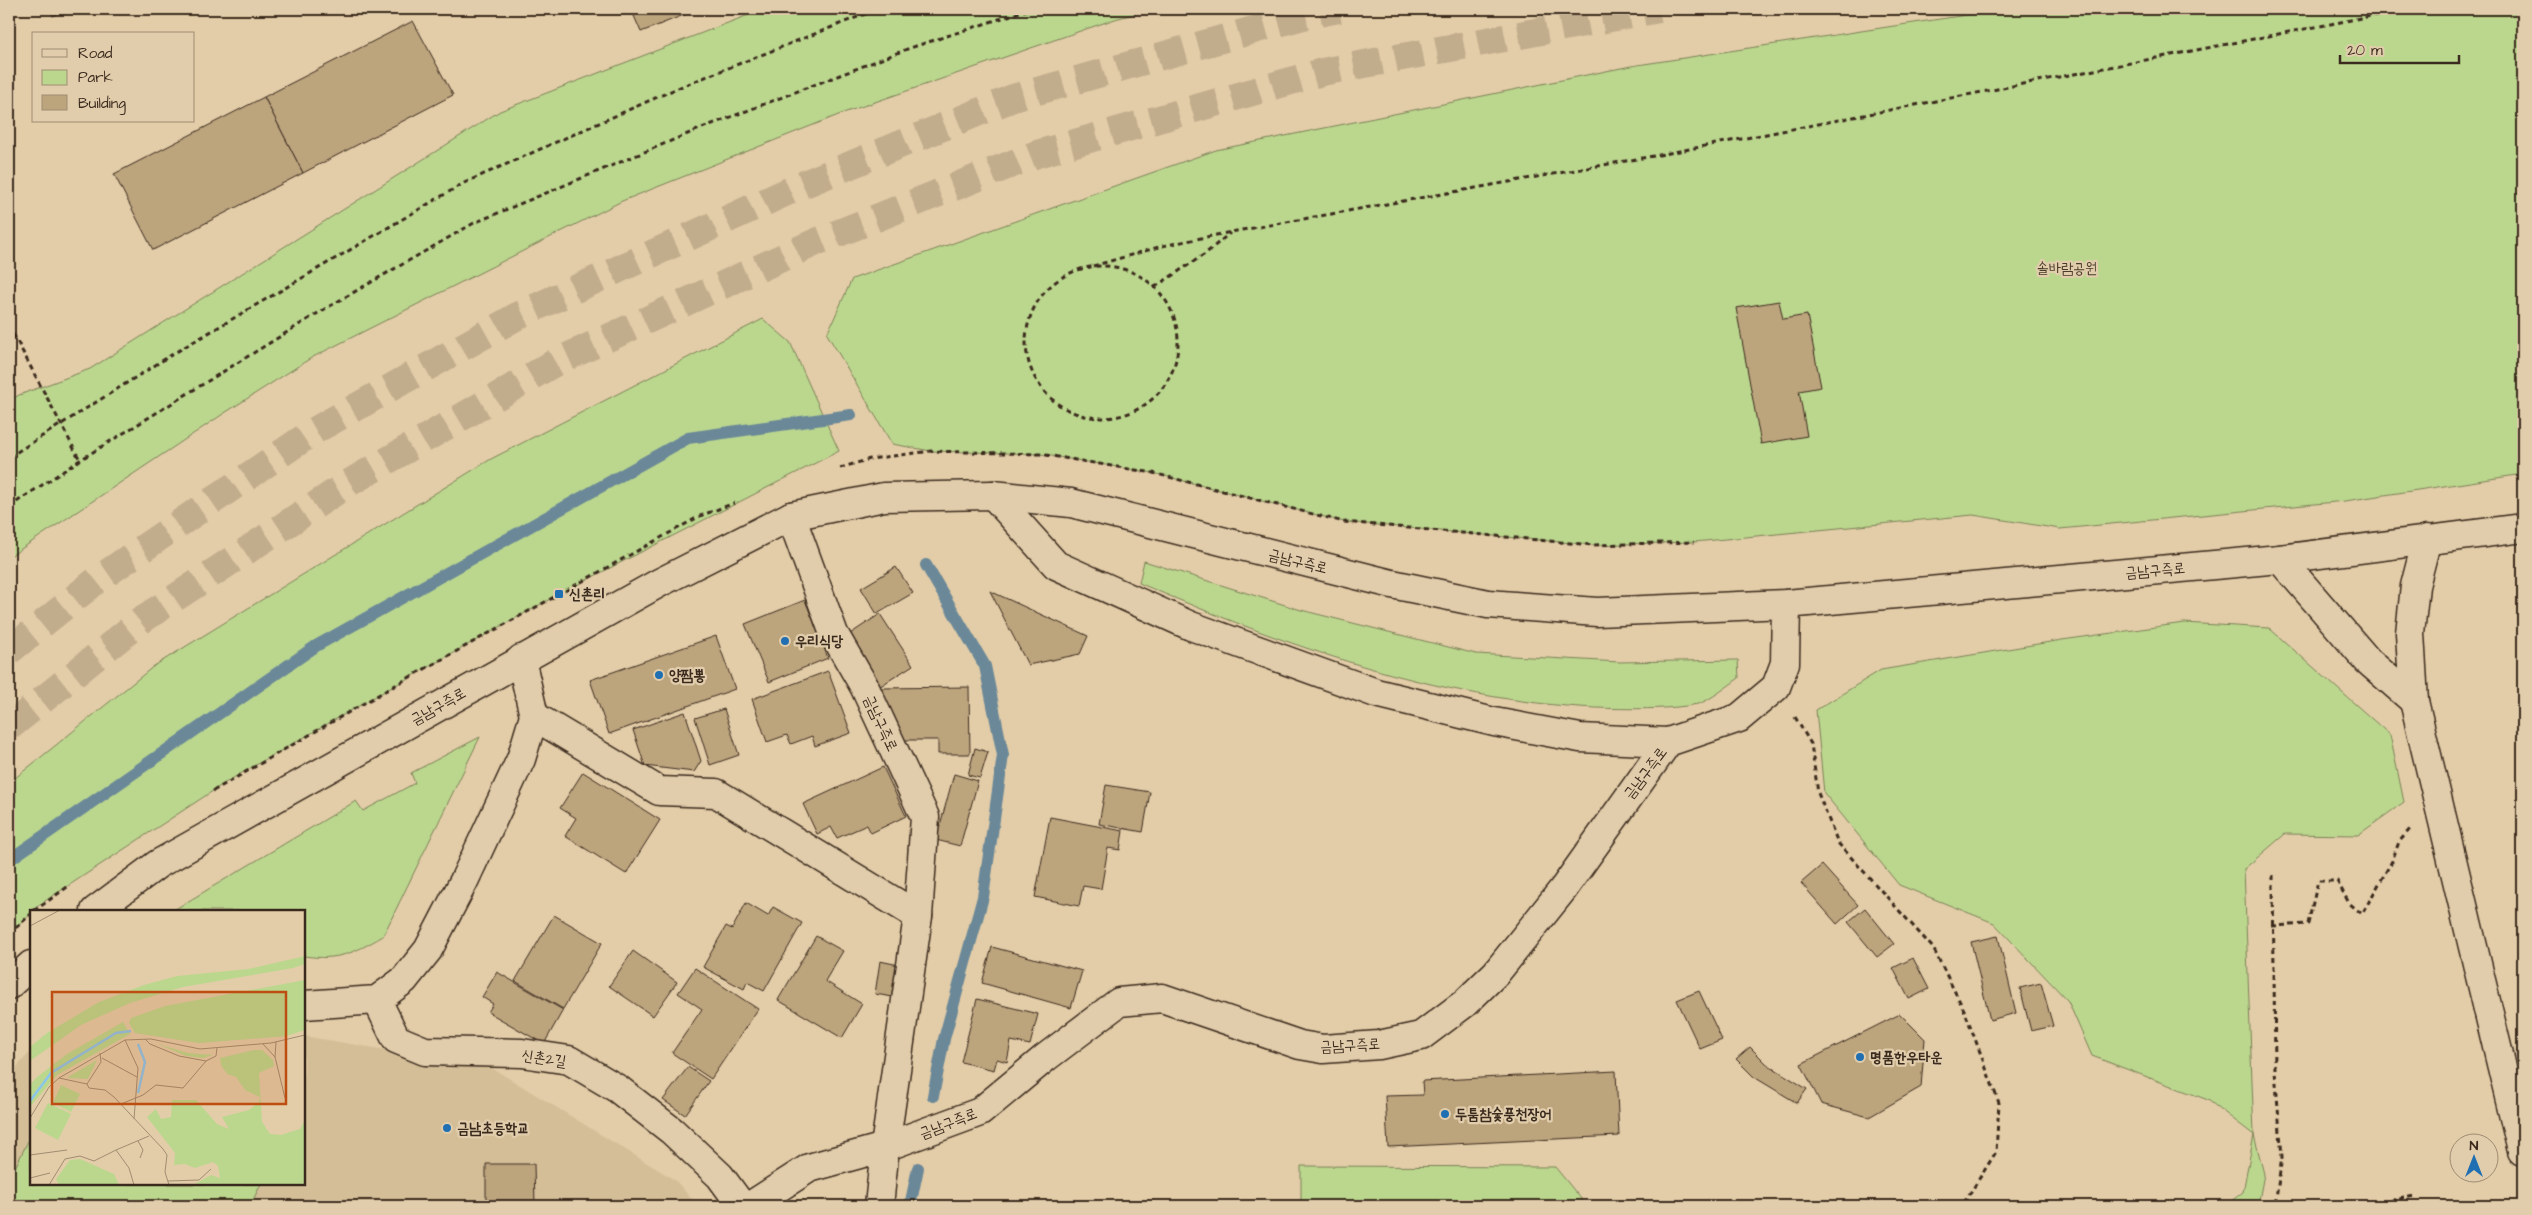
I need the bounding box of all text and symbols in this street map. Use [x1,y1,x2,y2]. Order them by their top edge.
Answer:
legend [32,32,195,122]
scale bar [2340,32,2458,64]
text: 20 m [2347,40,2383,61]
text: Road [78,43,113,64]
text: Park [78,67,113,88]
text: Building [78,93,126,115]
park label: 솔바람공원 [2037,258,2097,279]
street label: 금남구즉로 [1266,544,1330,579]
street label: 금남구즉로 [2124,557,2186,584]
place label: 신촌리 [569,584,605,605]
marker: 신촌리 [553,588,565,600]
place label: 우리식당 [795,631,843,652]
marker: 우리식당 [779,635,791,647]
place label: 양짬뽕 [669,665,705,686]
marker: 양짬뽕 [653,669,665,681]
street label: 금남구즉로 [407,683,470,730]
street label: 금남구즉로 [858,691,903,755]
street label: 금남구즉로 [1619,743,1672,804]
inset map [30,910,305,1185]
street label: 금남구즉로 [1319,1033,1381,1058]
street label: 신촌2길 [520,1045,568,1072]
place label: 명품한우타운 [1870,1047,1942,1068]
marker: 명품한우타운 [1854,1051,1866,1063]
street label: 금남구즉로 [916,1103,980,1144]
place label: 두툼참숯풍천장어 [1455,1104,1552,1125]
marker: 두툼참숯풍천장어 [1439,1108,1451,1120]
place label: 금남초등학교 [457,1118,529,1139]
marker: 금남초등학교 [441,1122,453,1134]
north arrow [2450,1132,2500,1182]
text: N [2470,1136,2479,1156]

